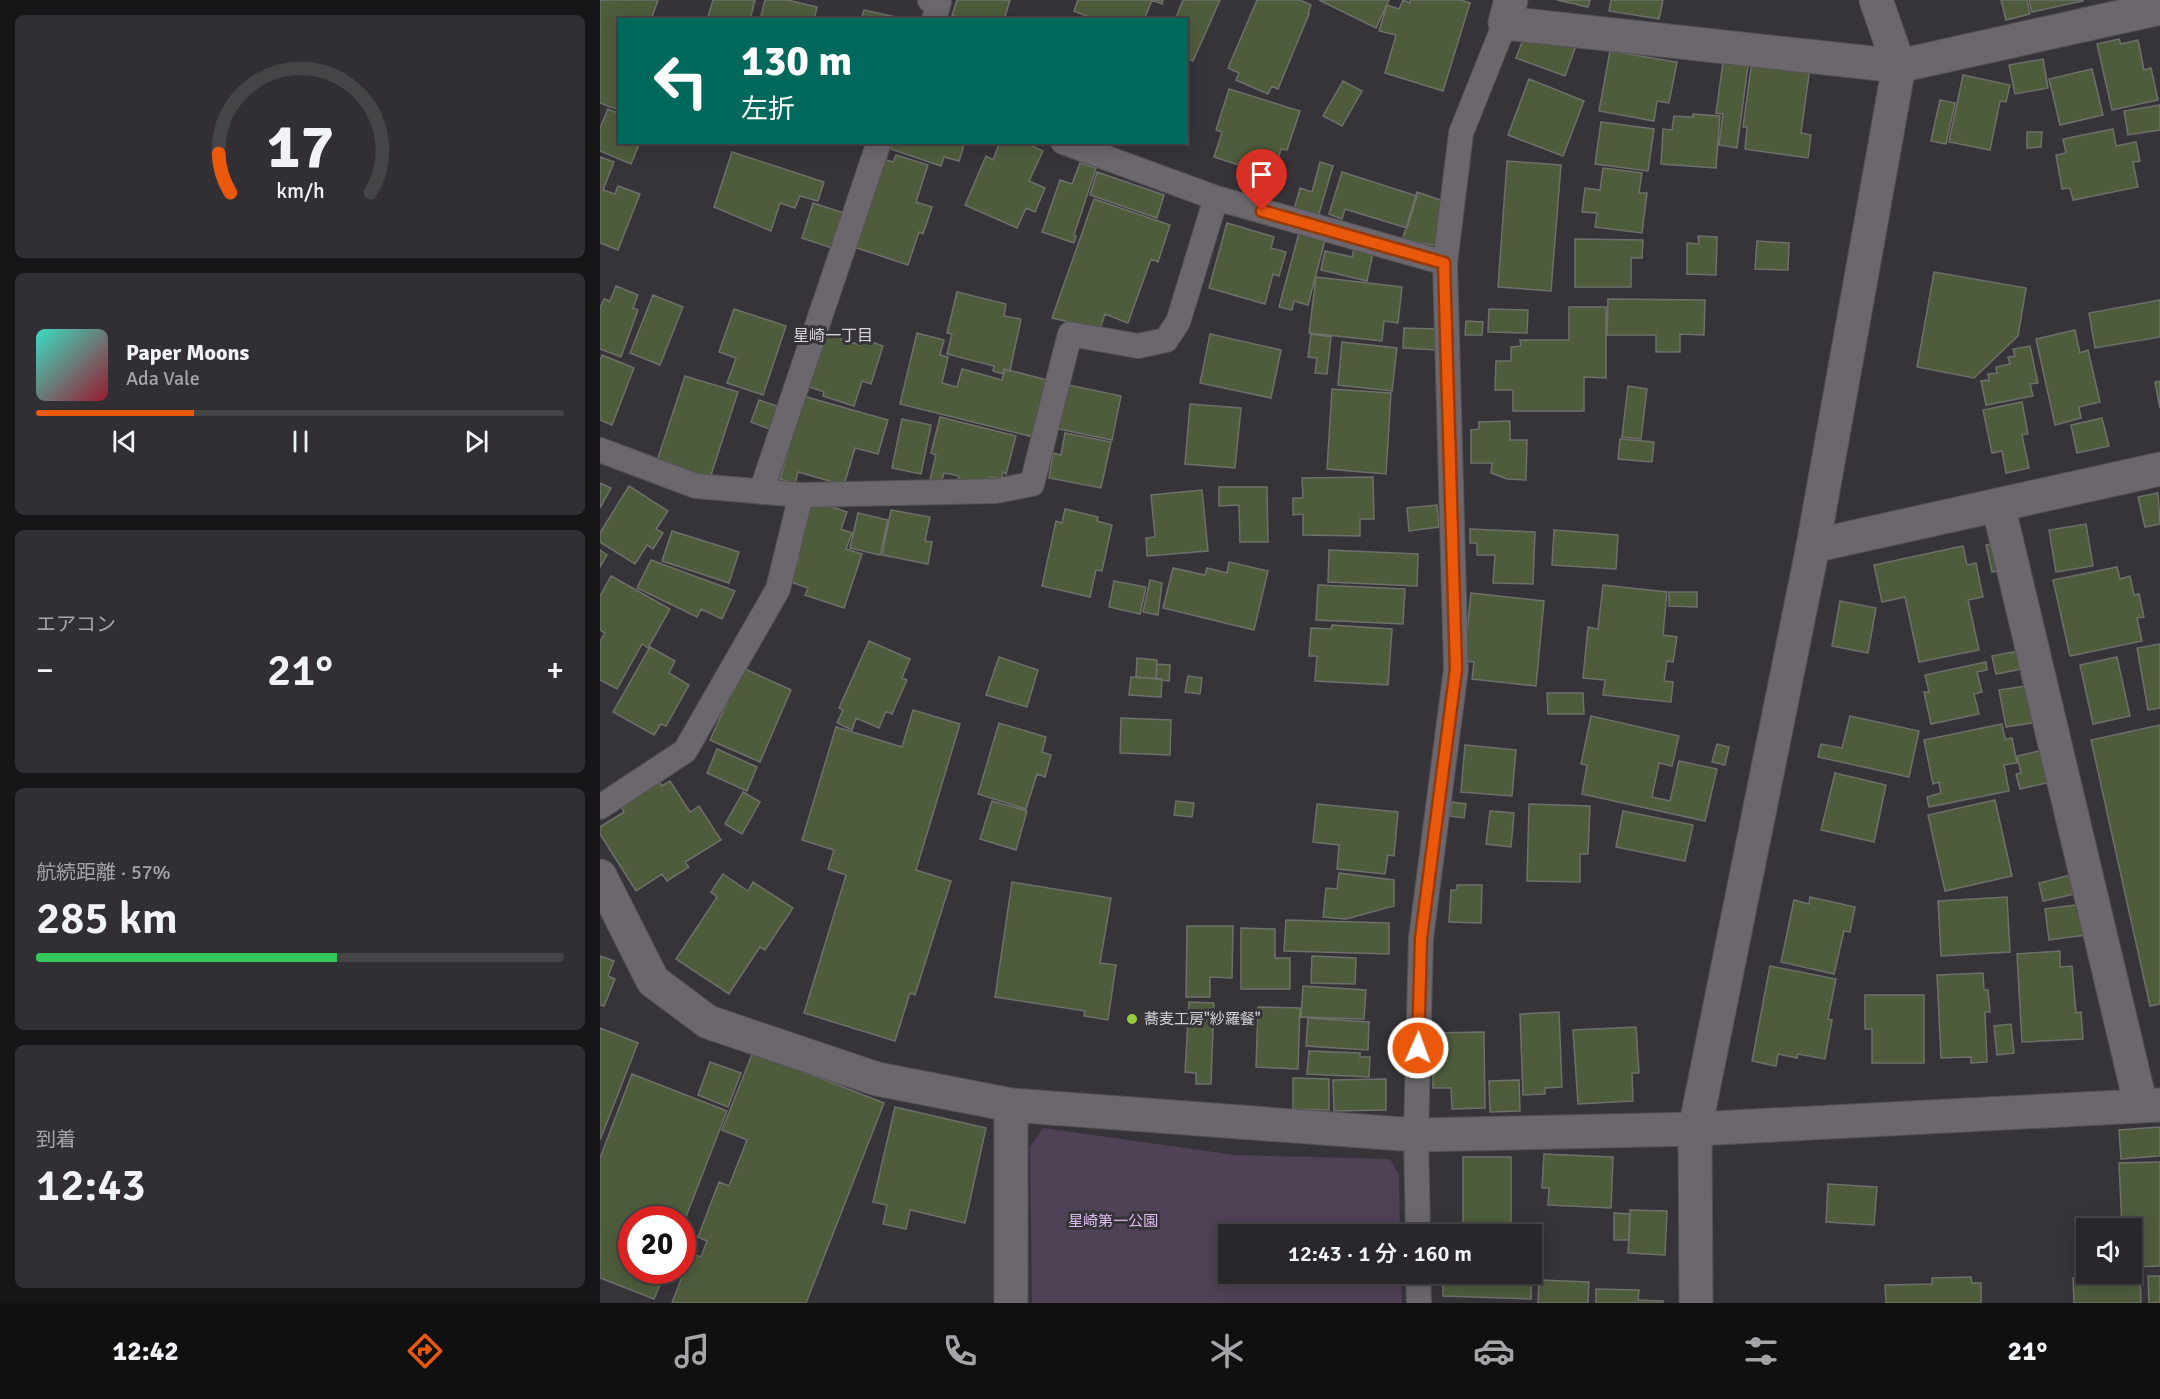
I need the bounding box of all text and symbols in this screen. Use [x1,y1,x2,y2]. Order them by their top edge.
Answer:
text: 130 m [741,36,852,87]
icon: left [642,42,720,120]
text: 左折 [741,93,795,126]
text: 17 [266,108,334,185]
pin [1236,149,1287,211]
icon: arrive [1245,158,1278,191]
text: km/h [276,179,324,205]
district label: 星崎一丁目 [793,326,873,346]
text: Paper Moons [126,339,249,366]
text: Ada Vale [126,366,200,391]
icon: previous [108,425,141,458]
icon: pause [284,425,317,458]
icon: next [460,425,493,458]
text: エアコン [36,612,116,637]
text: 21° [267,643,333,698]
text: − [36,650,54,691]
text: + [546,650,564,691]
text: 航続距離 · 57% [36,860,171,885]
text: 285 km [36,891,178,946]
place label: 蕎麦工房"紗羅餐" [1144,1010,1261,1028]
marker: 蕎麦工房"紗羅餐" [1125,1012,1139,1026]
position arrow [1386,1016,1450,1080]
text: 到着 [36,1127,76,1152]
text: 12:43 [36,1158,146,1213]
speed limit sign: 20 [618,1206,696,1284]
park label: 星崎第一公園 [1068,1212,1158,1230]
map controls [2076,1218,2142,1284]
button: sound [2076,1218,2142,1284]
text: 12:43 · 1 分 · 160 m [1288,1240,1472,1267]
icon: directions [404,1330,446,1372]
icon: music [671,1330,713,1372]
icon: phone [939,1330,981,1372]
icon: climate [1206,1330,1248,1372]
icon: car [1473,1330,1515,1372]
icon: filters [1740,1330,1782,1372]
text: 12:42 [113,1335,179,1368]
text: 21° [2007,1335,2047,1368]

